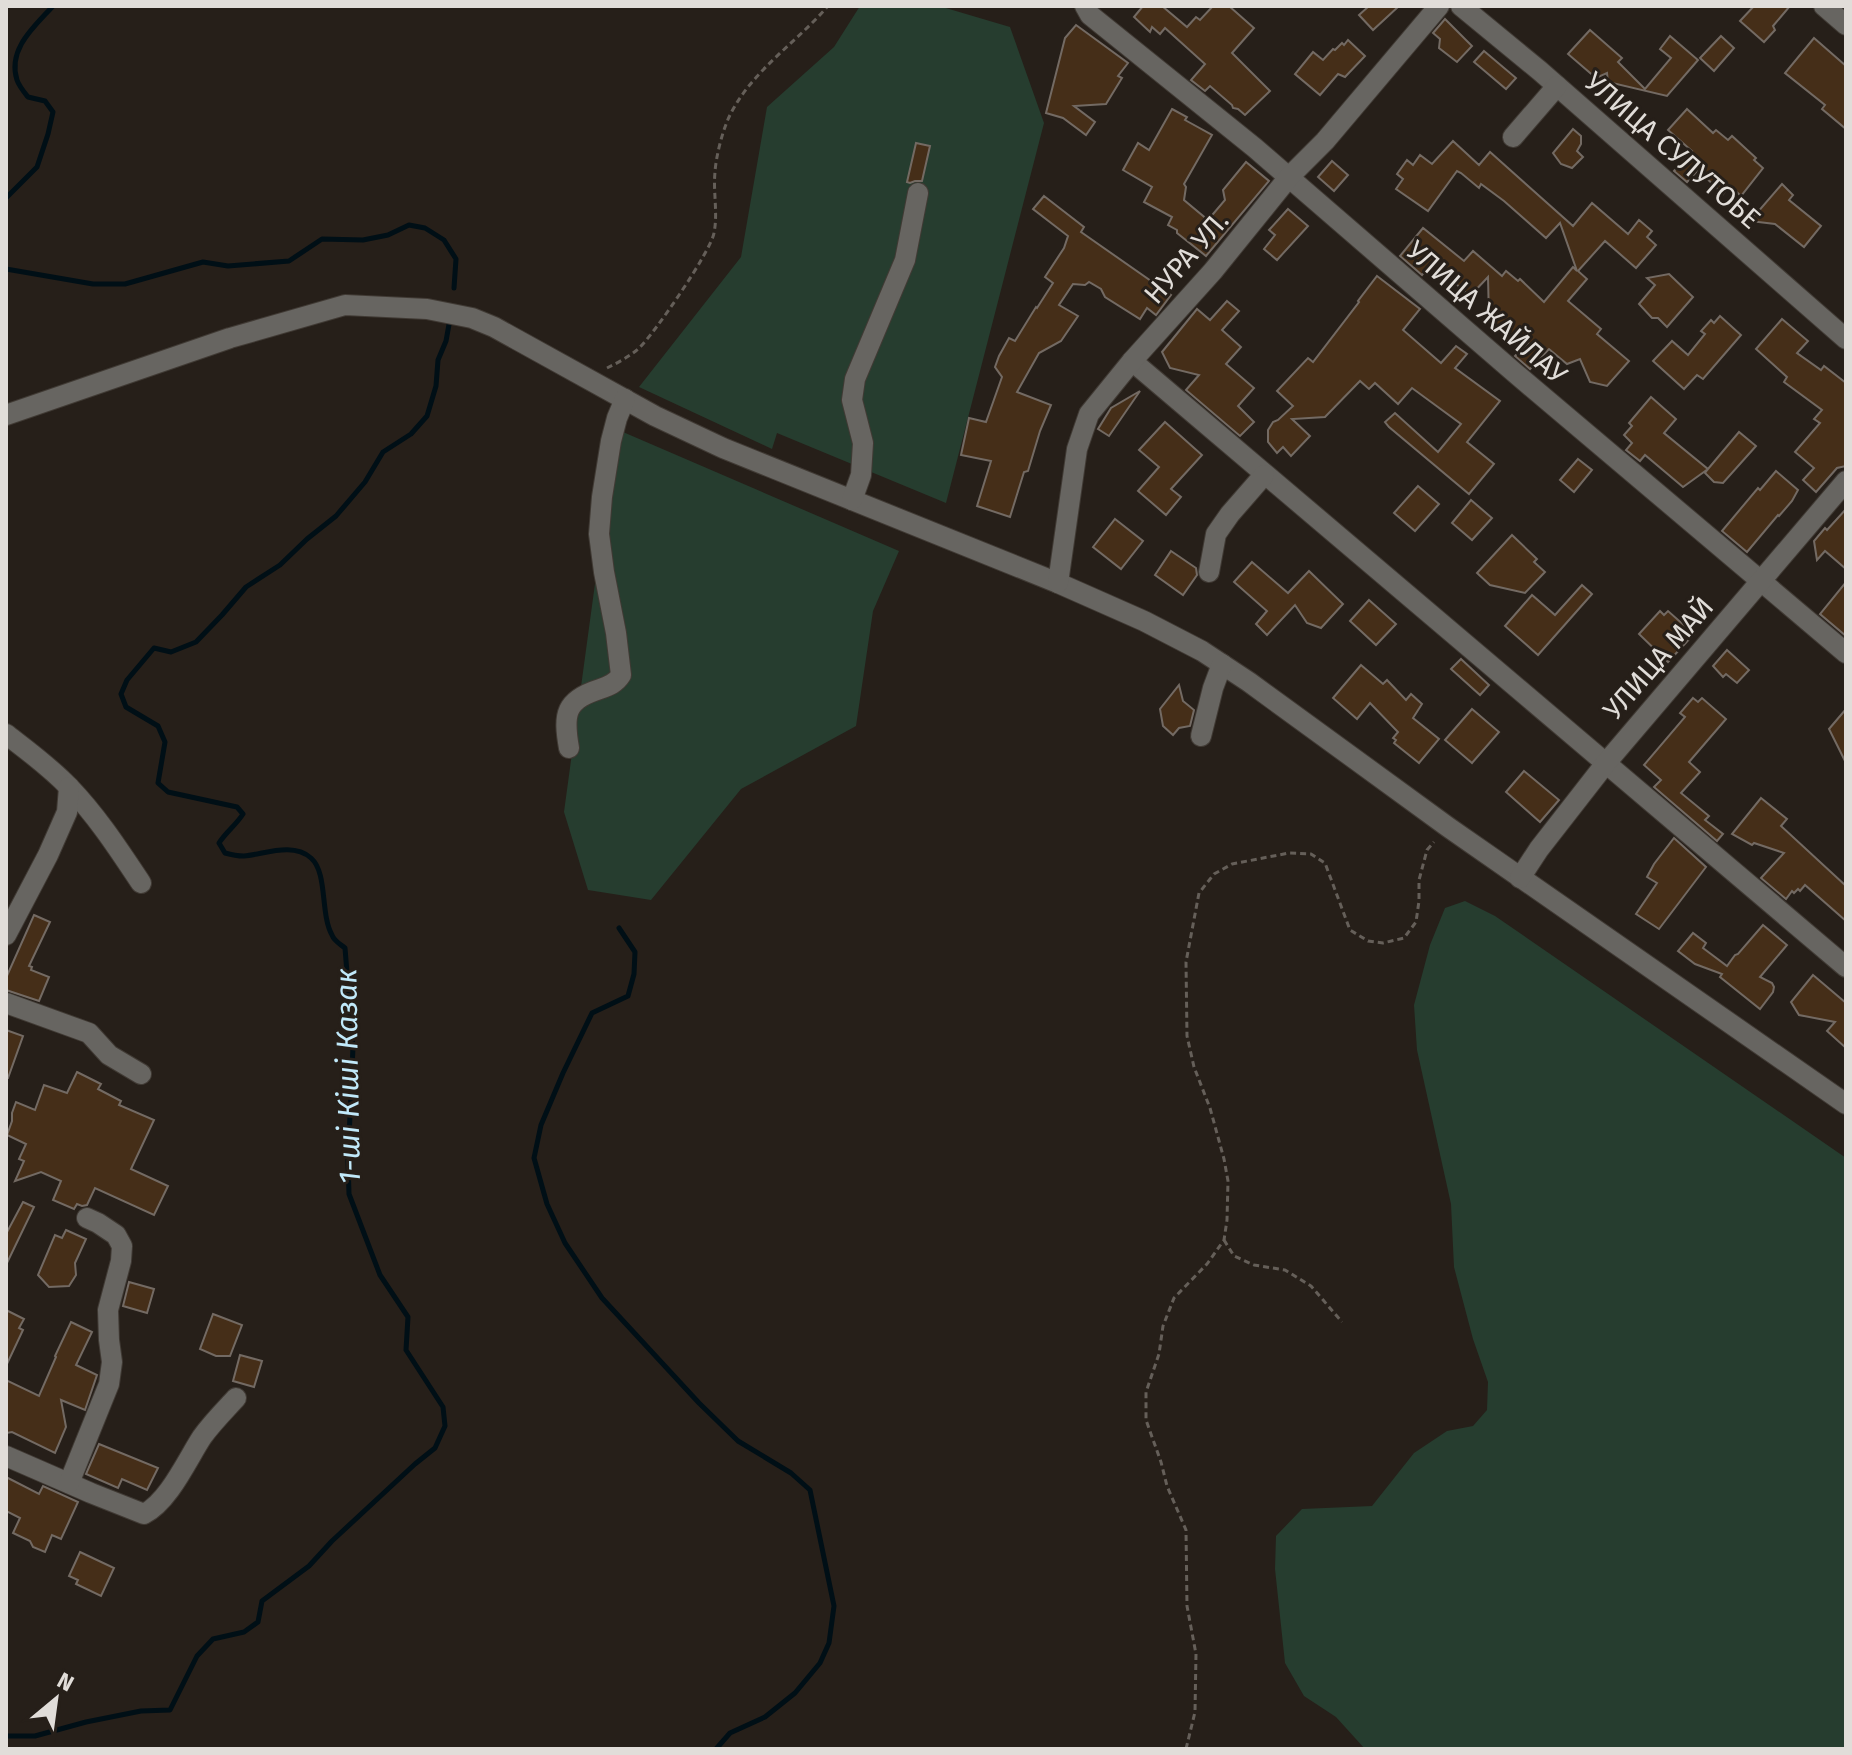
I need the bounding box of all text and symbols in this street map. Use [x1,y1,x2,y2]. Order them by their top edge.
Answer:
street label: УЛИЦА СУЛУТОБЕ [1578,65,1767,236]
street label: НУРА УЛ. [1137,204,1236,310]
street label: УЛИЦА ЖАЙЛАУ [1400,234,1574,392]
street label: УЛИЦА МАЙ [1596,590,1720,726]
water label: 1-ші Кіші Казак [328,968,368,1184]
north arrow [16,1659,96,1739]
text: N [53,1667,78,1697]

